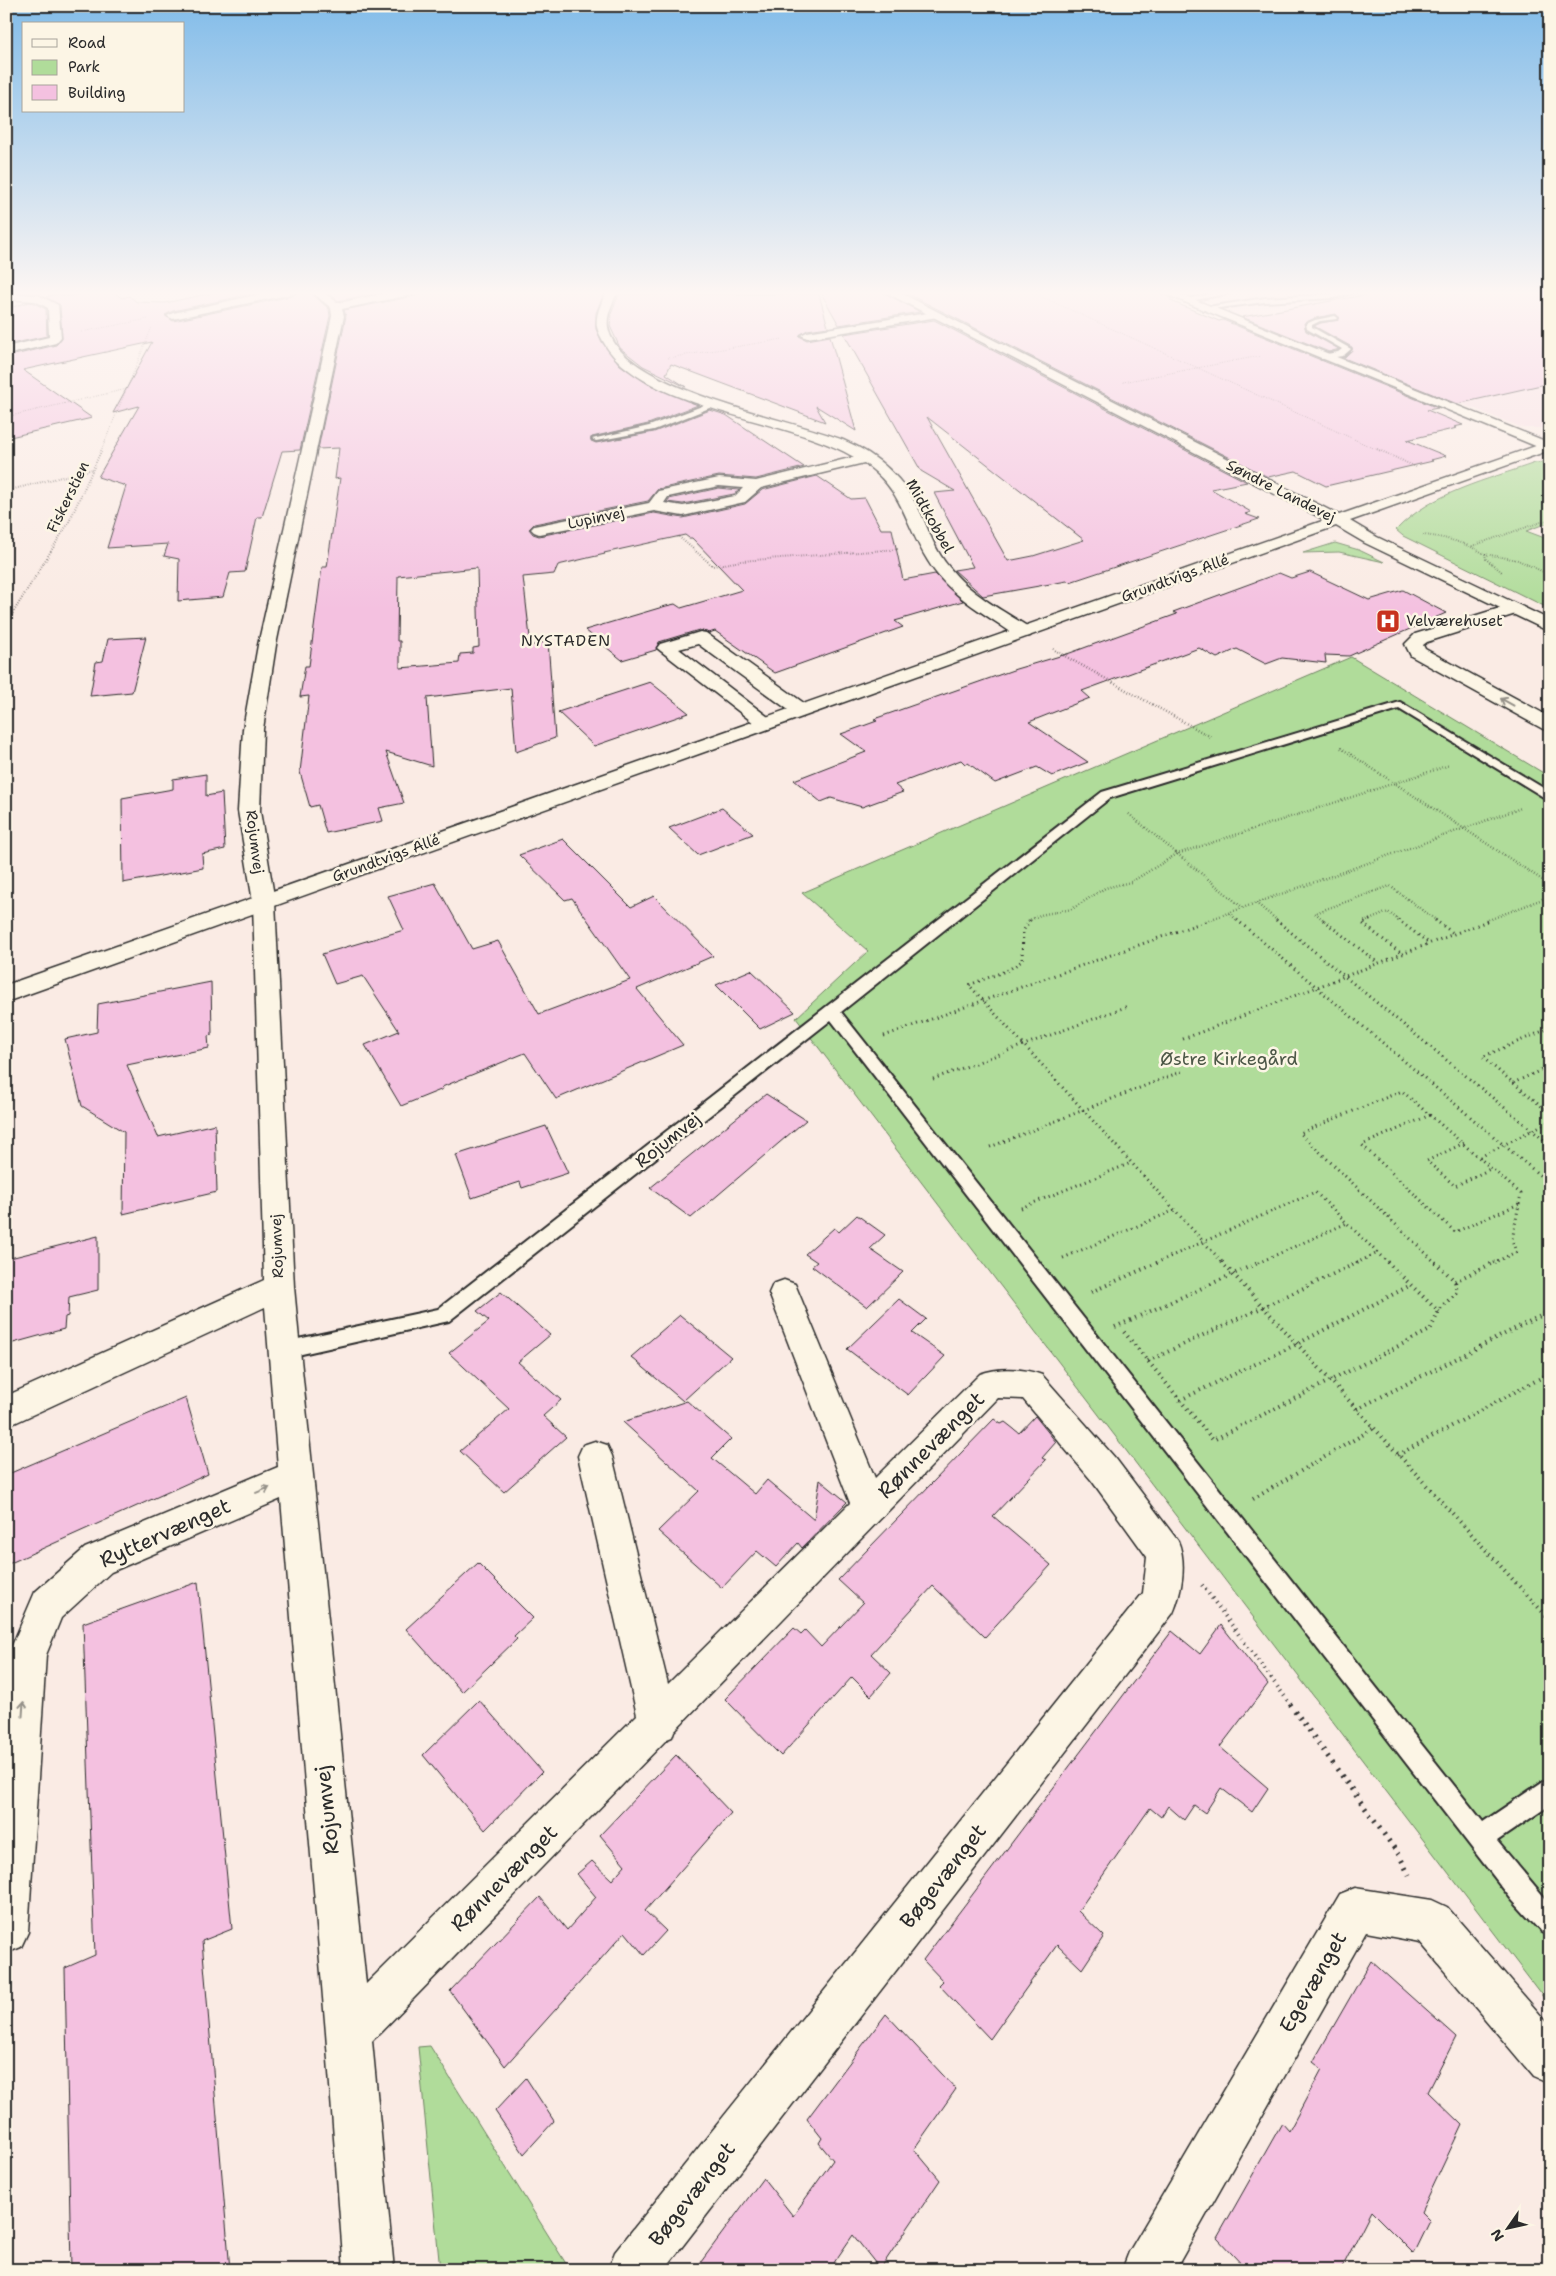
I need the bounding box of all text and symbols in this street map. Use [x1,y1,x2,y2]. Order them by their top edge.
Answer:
legend [22,22,185,112]
text: Road [68,33,106,53]
text: Park [68,57,100,77]
text: Building [68,83,125,103]
street label: Søndre Landevej [1223,455,1339,527]
street label: Fiskerstien [42,458,94,536]
street label: Midtkobbel [901,475,959,557]
street label: Lupinvej [566,502,626,534]
street label: Grundtvigs Allé [1118,549,1232,607]
hospital icon: Velværehuset [1375,608,1401,634]
place label: Velværehuset [1406,611,1503,631]
district label: NYSTADEN [521,630,611,651]
one-way arrow [1500,696,1515,706]
street label: Rojumvej [241,809,269,875]
street label: Grundtvigs Allé [329,829,443,887]
park label: Østre Kirkegård [1160,1047,1298,1071]
street label: Rojumvej [630,1107,706,1173]
street label: Rojumvej [266,1214,288,1278]
street label: Rønnevænget [871,1385,991,1505]
one-way arrow [255,1485,270,1494]
street label: Ryttervænget [95,1492,235,1574]
one-way arrow [18,1702,28,1718]
street label: Rojumvej [308,1764,346,1856]
street label: Rønnevænget [444,1818,564,1938]
street label: Bøgevænget [893,1818,993,1934]
street label: Egevænget [1273,1926,1353,2038]
street label: Bøgevænget [642,2136,742,2252]
north arrow [1484,2204,1534,2254]
text: N [1487,2226,1508,2245]

